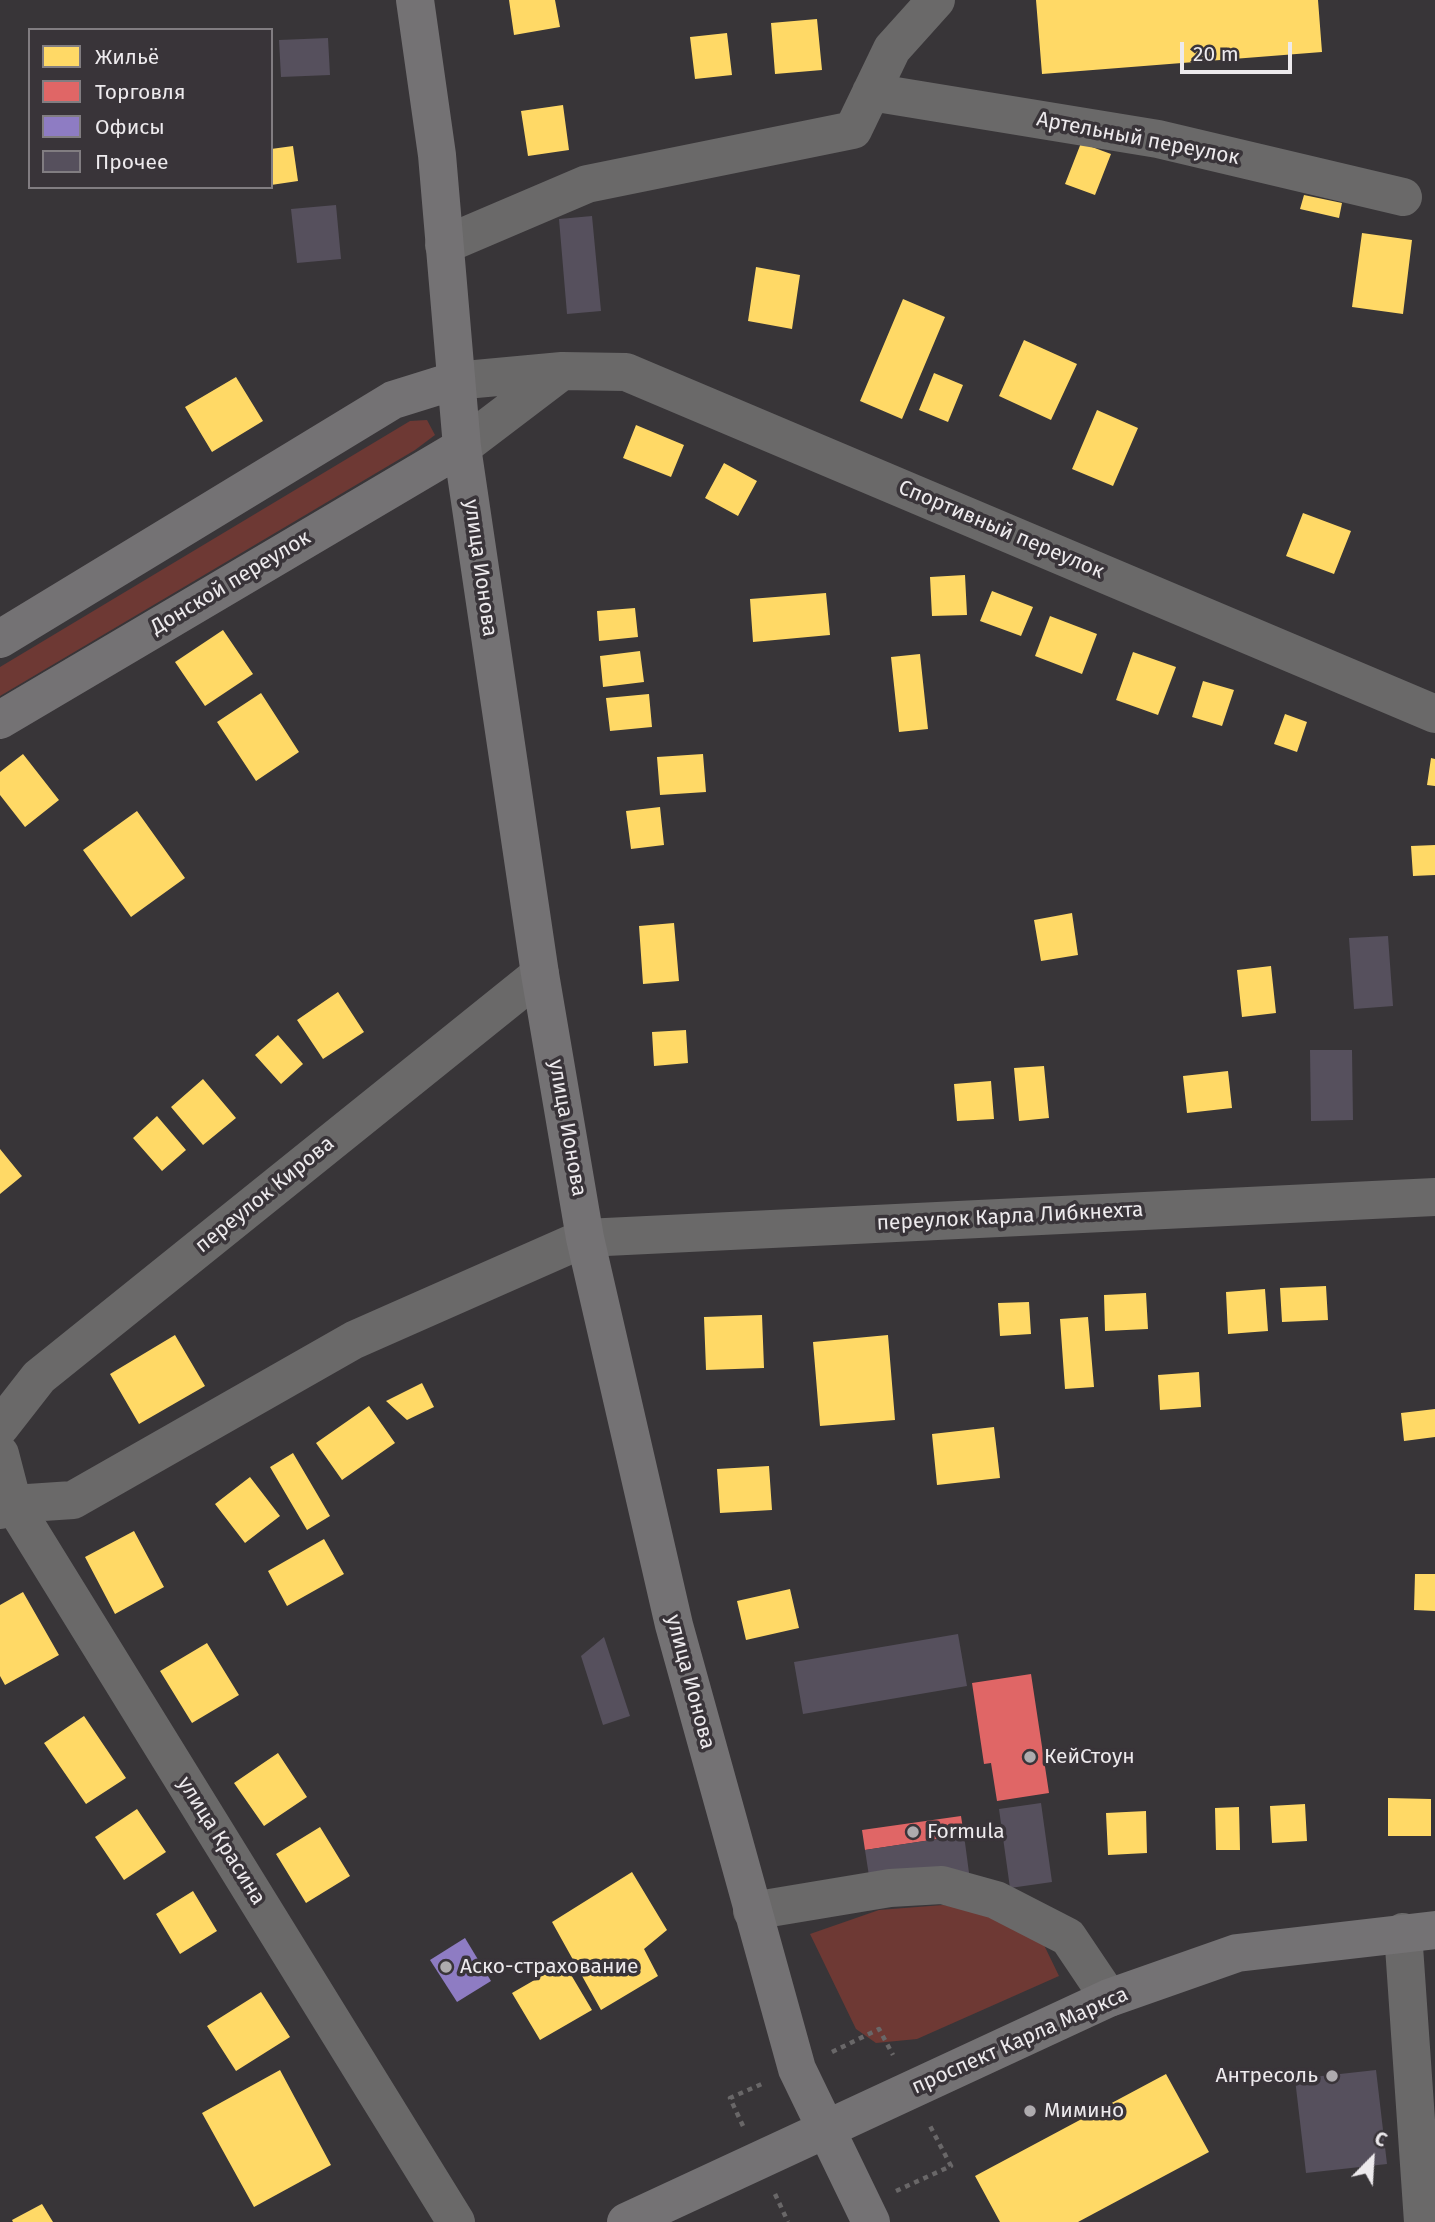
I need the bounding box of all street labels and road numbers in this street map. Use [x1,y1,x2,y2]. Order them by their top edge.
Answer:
street label: Артельный переулок [1034,107,1242,171]
street label: Спортивный переулок [894,475,1108,585]
street label: улица Ионова [458,498,502,638]
street label: Донской переулок [147,525,315,641]
street label: улица Ионова [543,1058,591,1198]
street label: переулок Кирова [190,1131,340,1259]
street label: переулок Карла Либкнехта [876,1197,1144,1237]
street label: улица Ионова [660,1612,720,1752]
street label: улица Красина [171,1772,271,1910]
street label: проспект Карла Маркса [908,1982,1132,2100]

